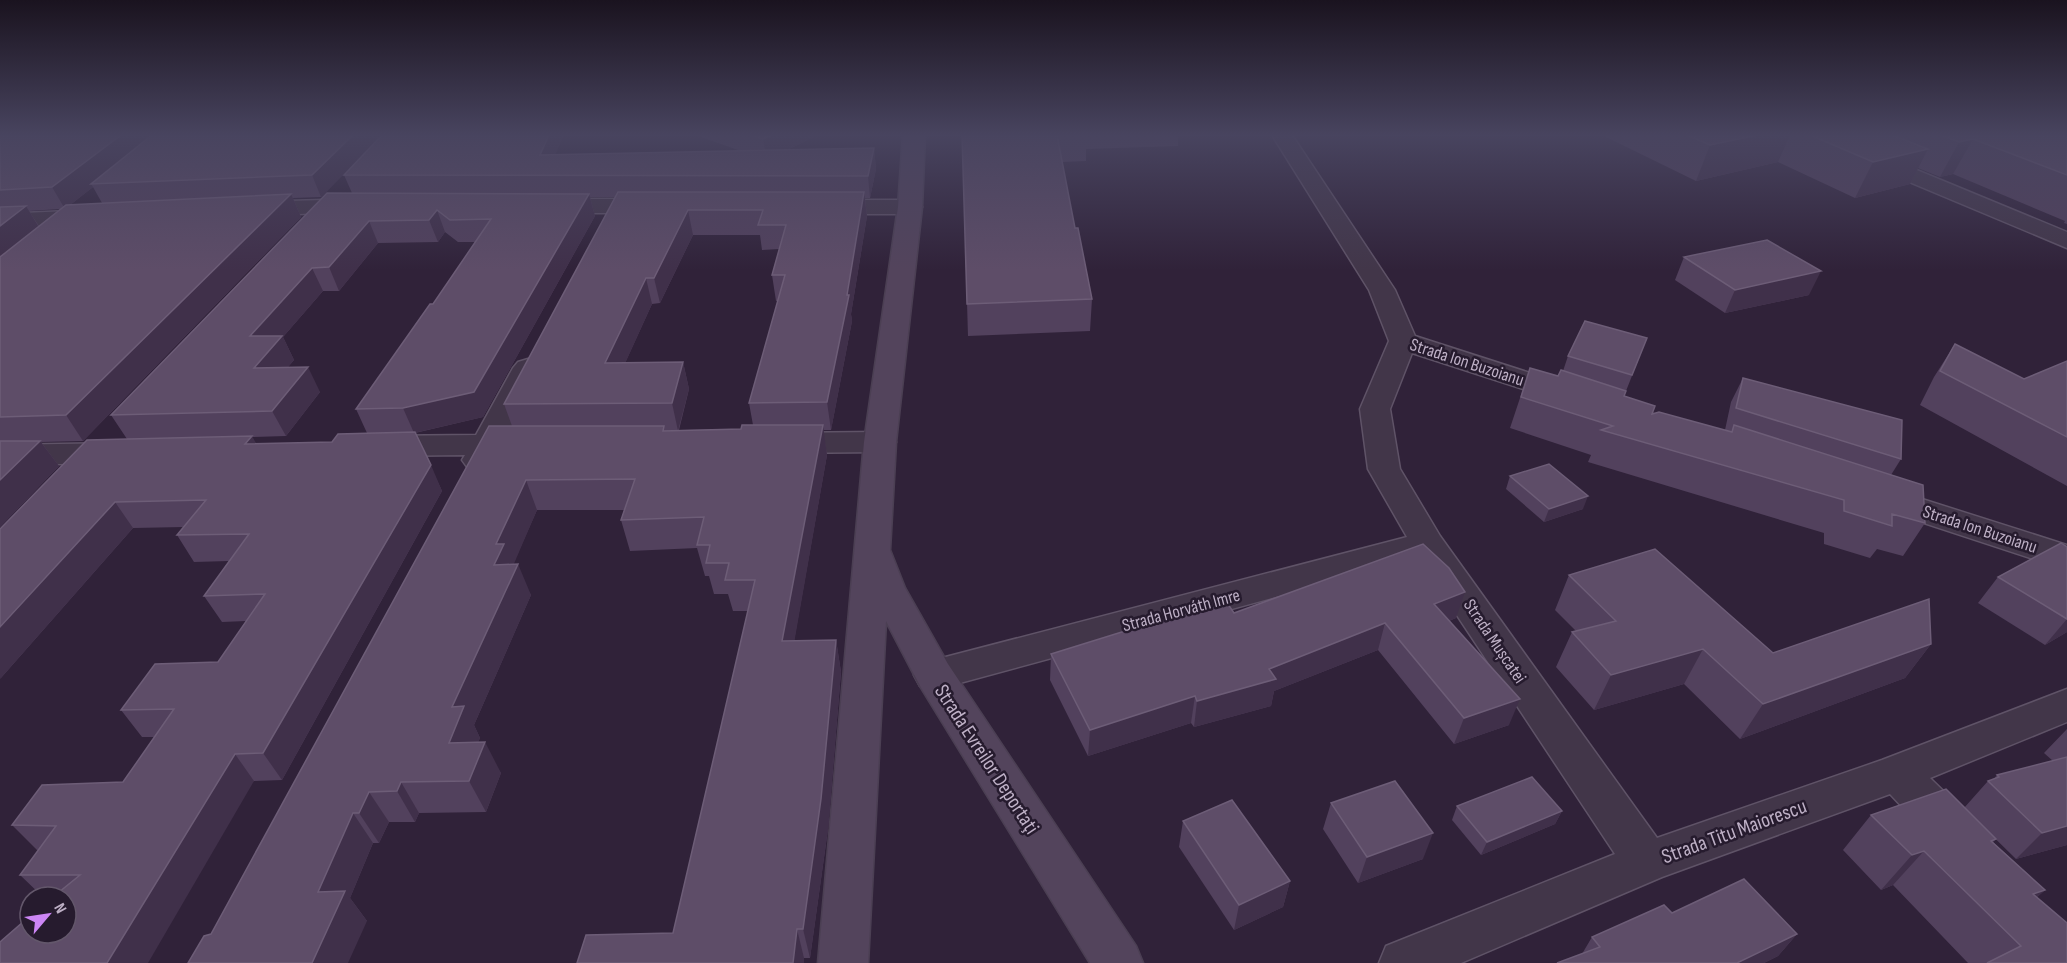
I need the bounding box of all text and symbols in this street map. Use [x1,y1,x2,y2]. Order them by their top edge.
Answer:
street label: Strada Ion Buzoianu [1407,334,1527,391]
street label: Strada Ion Buzoianu [1920,501,2040,558]
street label: Strada Horváth Imre [1120,585,1242,636]
street label: Strada Mușcatei [1459,595,1530,687]
street label: Strada Evreilor Deportaţi [929,680,1044,839]
street label: Strada Titu Maiorescu [1658,794,1810,869]
north arrow [18,885,78,945]
text: N [49,900,70,917]

